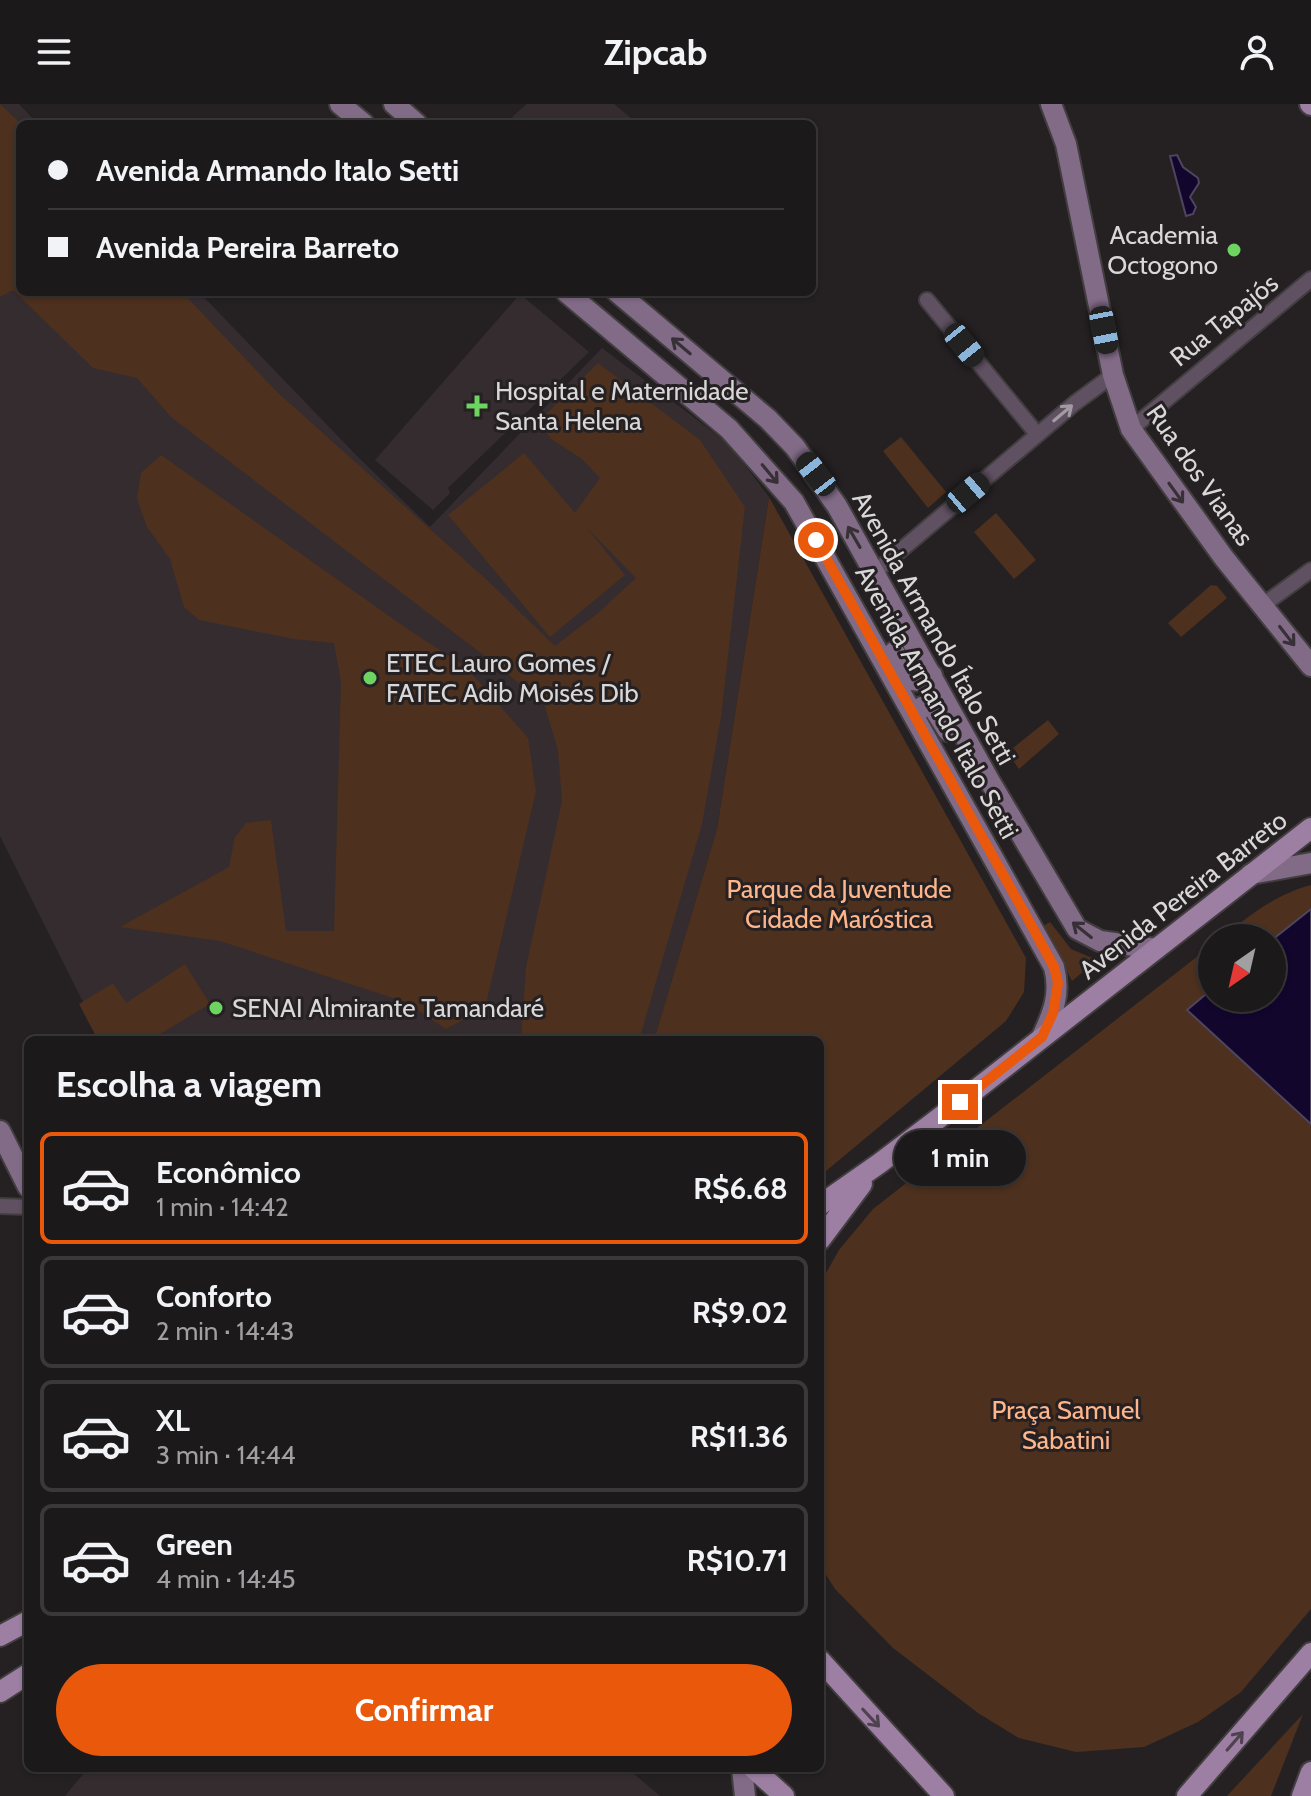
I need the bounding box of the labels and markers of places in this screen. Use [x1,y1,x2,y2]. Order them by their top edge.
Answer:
place label: Academia Octogono [1107,219,1219,281]
marker: Academia Octogono [1225,241,1243,259]
place label: Hospital e Maternidade Santa Helena [495,375,749,437]
marker: Hospital e Maternidade Santa Helena [466,395,488,417]
place label: ETEC Lauro Gomes / FATEC Adib Moisés Dib [386,647,639,709]
marker: ETEC Lauro Gomes / FATEC Adib Moisés Dib [361,669,379,687]
place label: SENAI Almirante Tamandaré [232,992,544,1024]
marker: SENAI Almirante Tamandaré [207,999,225,1017]

